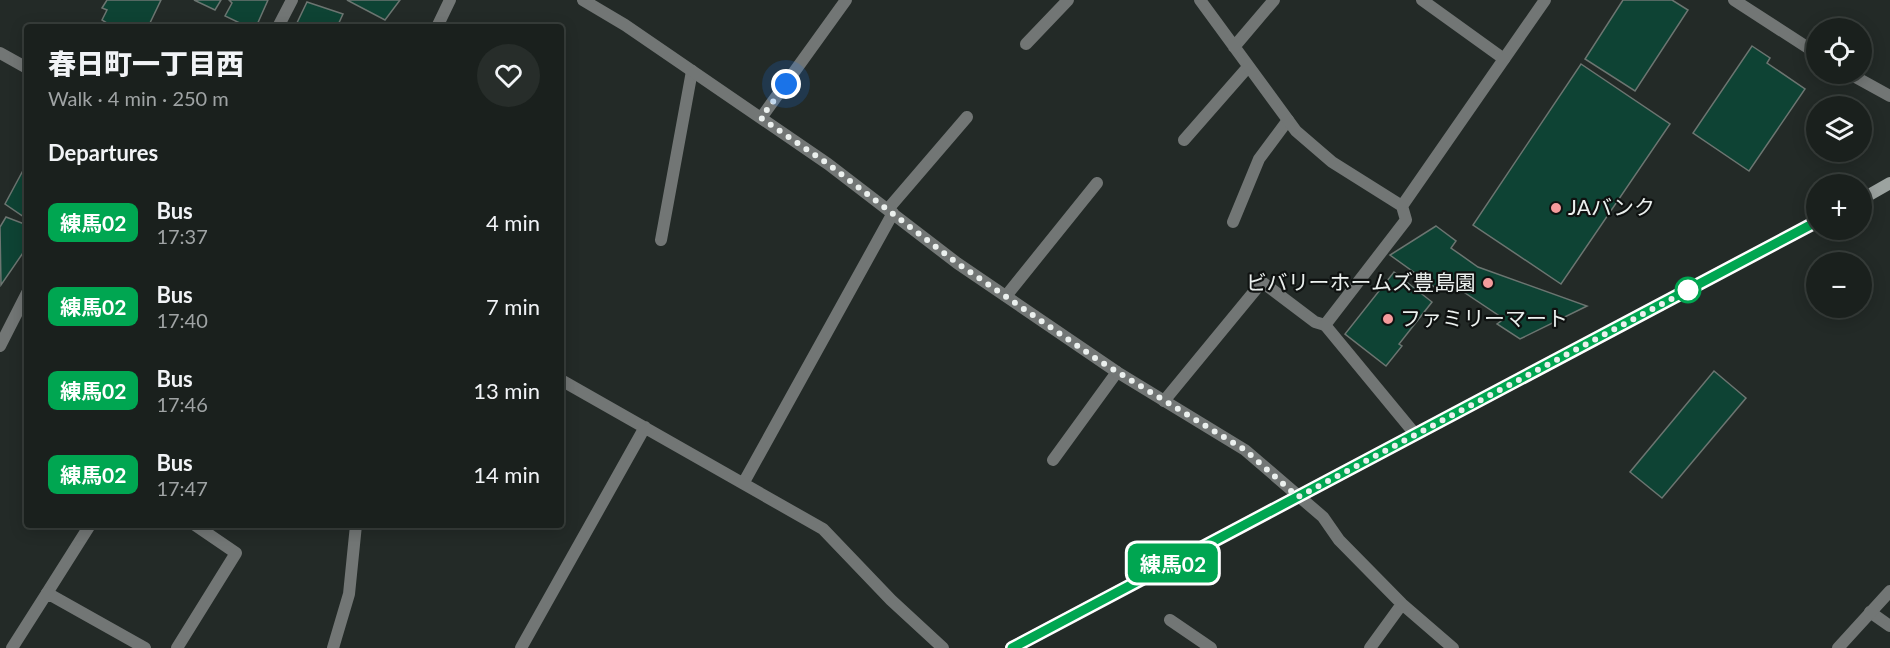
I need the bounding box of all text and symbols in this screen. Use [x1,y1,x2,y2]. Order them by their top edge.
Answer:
map controls [1806,18,1872,318]
button: locate [1806,18,1872,84]
button: heart [477,44,540,107]
text: 春日町一丁目西 [48,46,244,80]
your location [771,69,801,99]
text: Walk · 4 min · 250 m [48,86,229,110]
button: layers [1806,96,1872,162]
text: Departures [48,139,158,166]
button: + [1806,174,1872,240]
place label: JAバンク [1568,194,1655,219]
text: Bus [156,197,193,224]
marker: JAバンク [1549,201,1563,215]
text: 4 min [486,209,540,236]
text: 練馬02 [60,210,126,235]
text: 17:37 [156,224,208,248]
button: − [1806,252,1872,318]
place label: ビバリーホームズ豊島園 [1246,269,1476,294]
marker: ビバリーホームズ豊島園 [1481,276,1495,290]
unlabelled marker [1675,277,1701,303]
text: Bus [156,281,193,308]
text: 7 min [486,293,540,320]
text: 練馬02 [60,294,126,319]
place label: ファミリーマート [1400,305,1568,330]
text: 17:40 [156,308,208,332]
marker: ファミリーマート [1381,312,1395,326]
text: Bus [156,365,193,392]
text: 13 min [473,377,540,404]
text: 練馬02 [60,378,126,403]
text: 17:46 [156,392,208,416]
text: Bus [156,449,193,476]
text: 14 min [473,461,540,488]
text: 練馬02 [60,462,126,487]
text: 17:47 [156,476,208,500]
line badge: 練馬02 [1131,544,1215,582]
text: 練馬02 [1140,551,1206,576]

